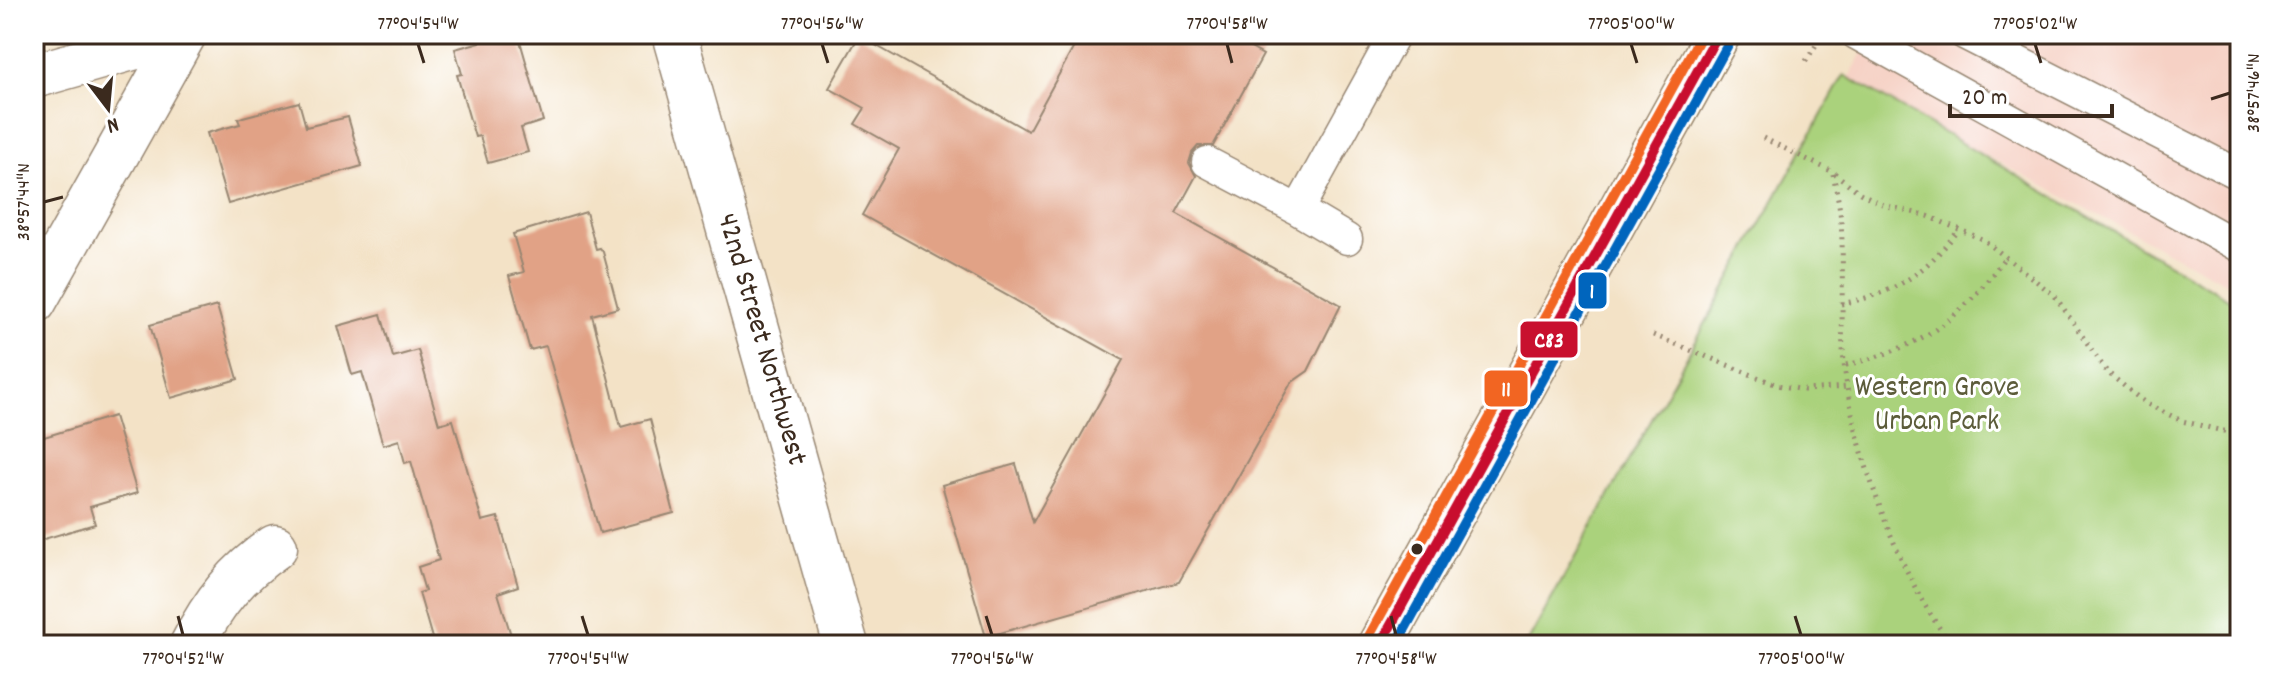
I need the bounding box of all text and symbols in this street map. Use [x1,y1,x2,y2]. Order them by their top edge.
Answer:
text: 77°04'54"W [377,11,459,39]
text: 77°04'56"W [781,11,864,39]
text: 77°04'58"W [1187,11,1268,39]
text: 77°05'00"W [1588,11,1675,39]
text: 77°05'02"W [1993,11,2078,39]
text: 38°57'46"N [2241,53,2269,133]
north arrow [68,68,148,148]
scale bar [1950,68,2112,118]
text: 20 m [1962,82,2008,116]
text: N [103,107,122,140]
text: 38°57'44"N [11,163,39,241]
street label: 42nd Street Northwest [703,209,817,471]
line badge: 1 [1577,271,1608,310]
text: 1 [1590,278,1594,309]
line badge: C83 [1519,320,1579,359]
text: C83 [1534,327,1564,358]
park label: Western Grove Urban Park [1855,368,2019,445]
line badge: 11 [1483,369,1529,408]
text: 11 [1501,376,1511,407]
unlabelled marker [1409,541,1425,557]
text: 77°04'52"W [142,646,224,674]
text: 77°04'54"W [547,646,629,674]
text: 77°04'56"W [951,646,1034,674]
text: 77°04'58"W [1356,646,1437,674]
text: 77°05'00"W [1758,646,1845,674]

